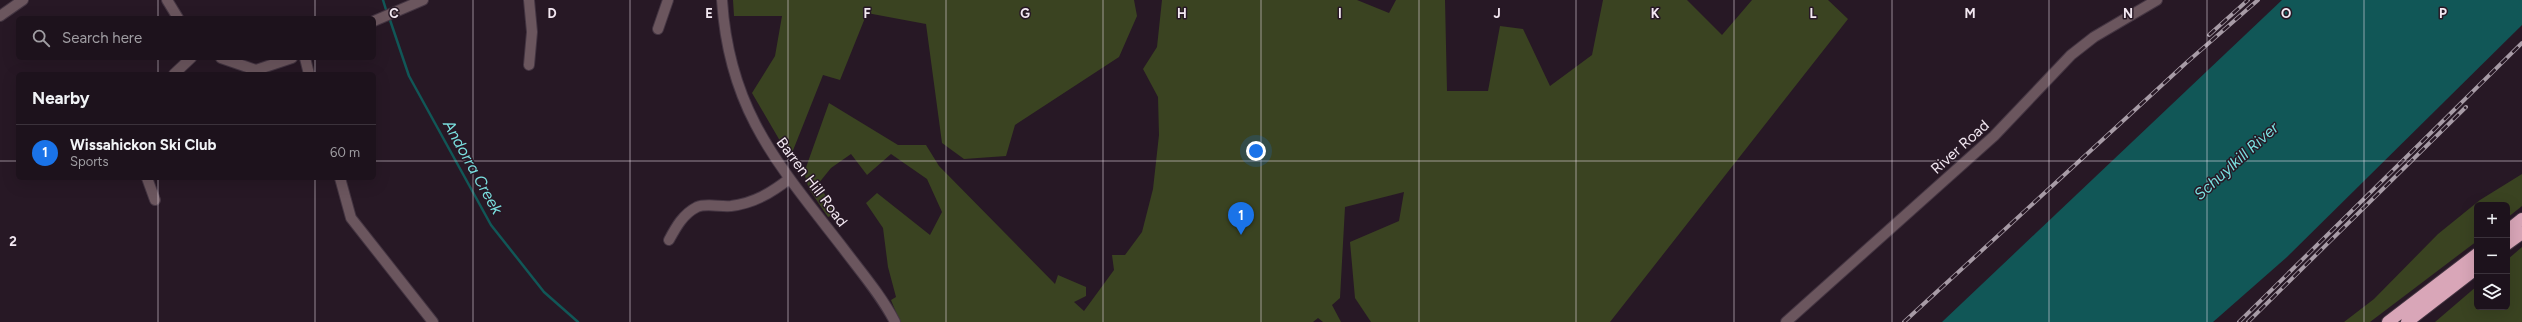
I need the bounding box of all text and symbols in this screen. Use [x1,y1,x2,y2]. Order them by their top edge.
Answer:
text: C [389,6,399,21]
text: D [547,6,557,21]
text: E [705,6,713,21]
text: F [863,6,871,21]
text: G [1020,6,1030,21]
text: H [1177,6,1187,21]
text: I [1338,6,1342,21]
text: J [1493,6,1501,21]
text: K [1651,6,1660,21]
text: L [1810,6,1817,21]
text: M [1964,6,1976,21]
text: N [2123,6,2133,21]
text: O [2281,6,2291,21]
text: P [2439,6,2447,21]
search box [16,16,376,60]
icon: search [30,27,52,49]
text: Search here [62,29,142,47]
text: Nearby [32,88,90,108]
water label: Andorra Creek [439,116,507,219]
street label: River Road [1927,116,1993,178]
water label: Schuylkill River [2190,118,2283,204]
street label: Barren Hill Road [773,134,851,230]
text: Wissahickon Ski Club [70,136,217,154]
your location [1246,141,1266,161]
text: 1 [42,145,48,160]
text: 60 m [330,145,360,160]
text: Sports [70,154,109,169]
pin: 1 [1228,202,1254,235]
map controls [2474,202,2510,310]
button: + [2474,202,2510,238]
text: 2 [9,234,17,249]
button: − [2474,238,2510,274]
button: layers [2474,274,2510,310]

